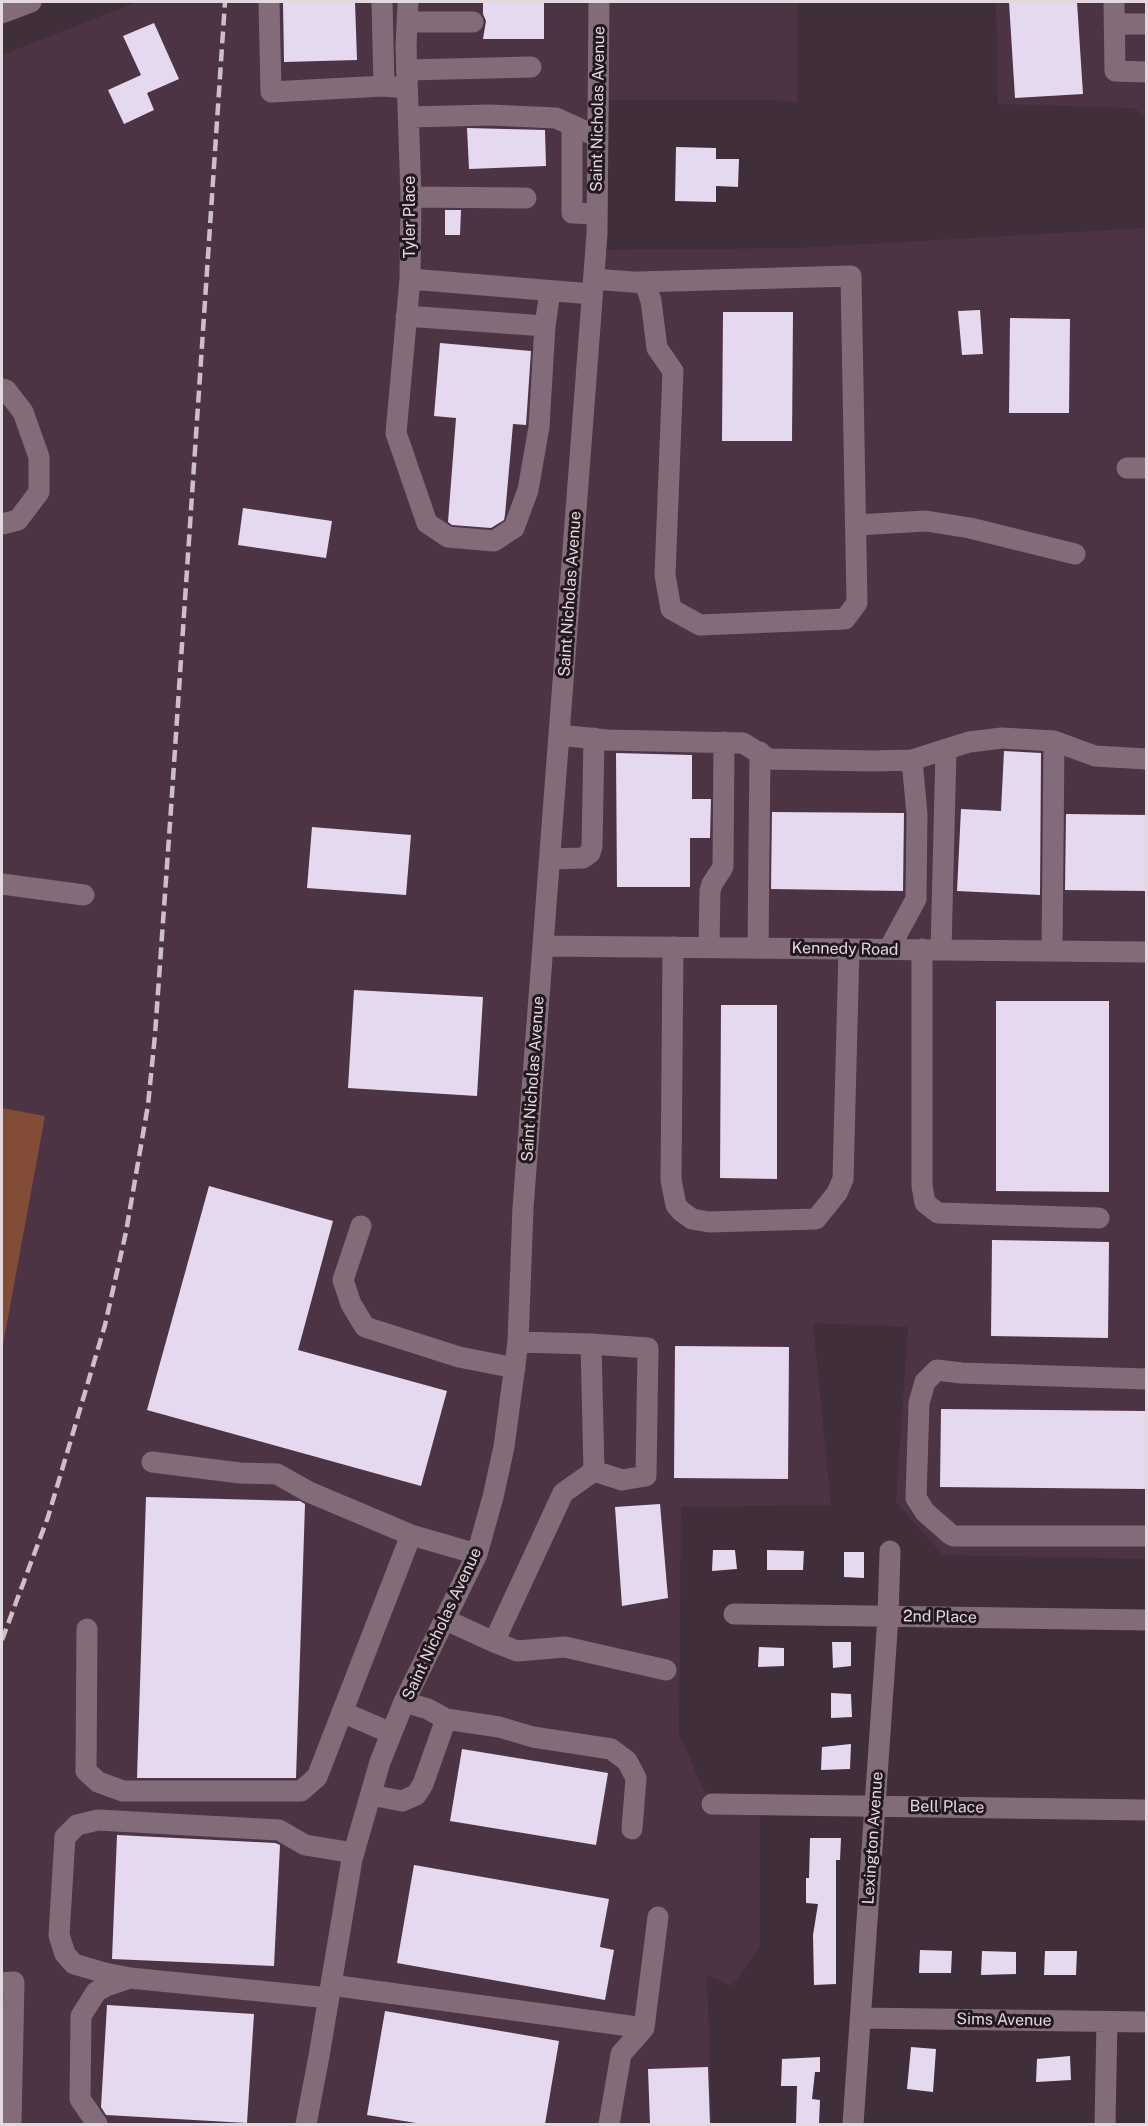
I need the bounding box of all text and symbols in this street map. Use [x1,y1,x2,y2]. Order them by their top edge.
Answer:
street label: Saint Nicholas Avenue [587,26,609,192]
street label: Tyler Place [400,176,420,258]
street label: Saint Nicholas Avenue [555,511,585,677]
street label: Kennedy Road [791,938,899,960]
street label: Saint Nicholas Avenue [518,996,548,1162]
street label: Saint Nicholas Avenue [398,1545,486,1703]
street label: 2nd Place [903,1607,977,1627]
street label: Lexington Avenue [859,1771,887,1905]
street label: Bell Place [909,1797,985,1817]
street label: Sims Avenue [956,2010,1052,2030]

